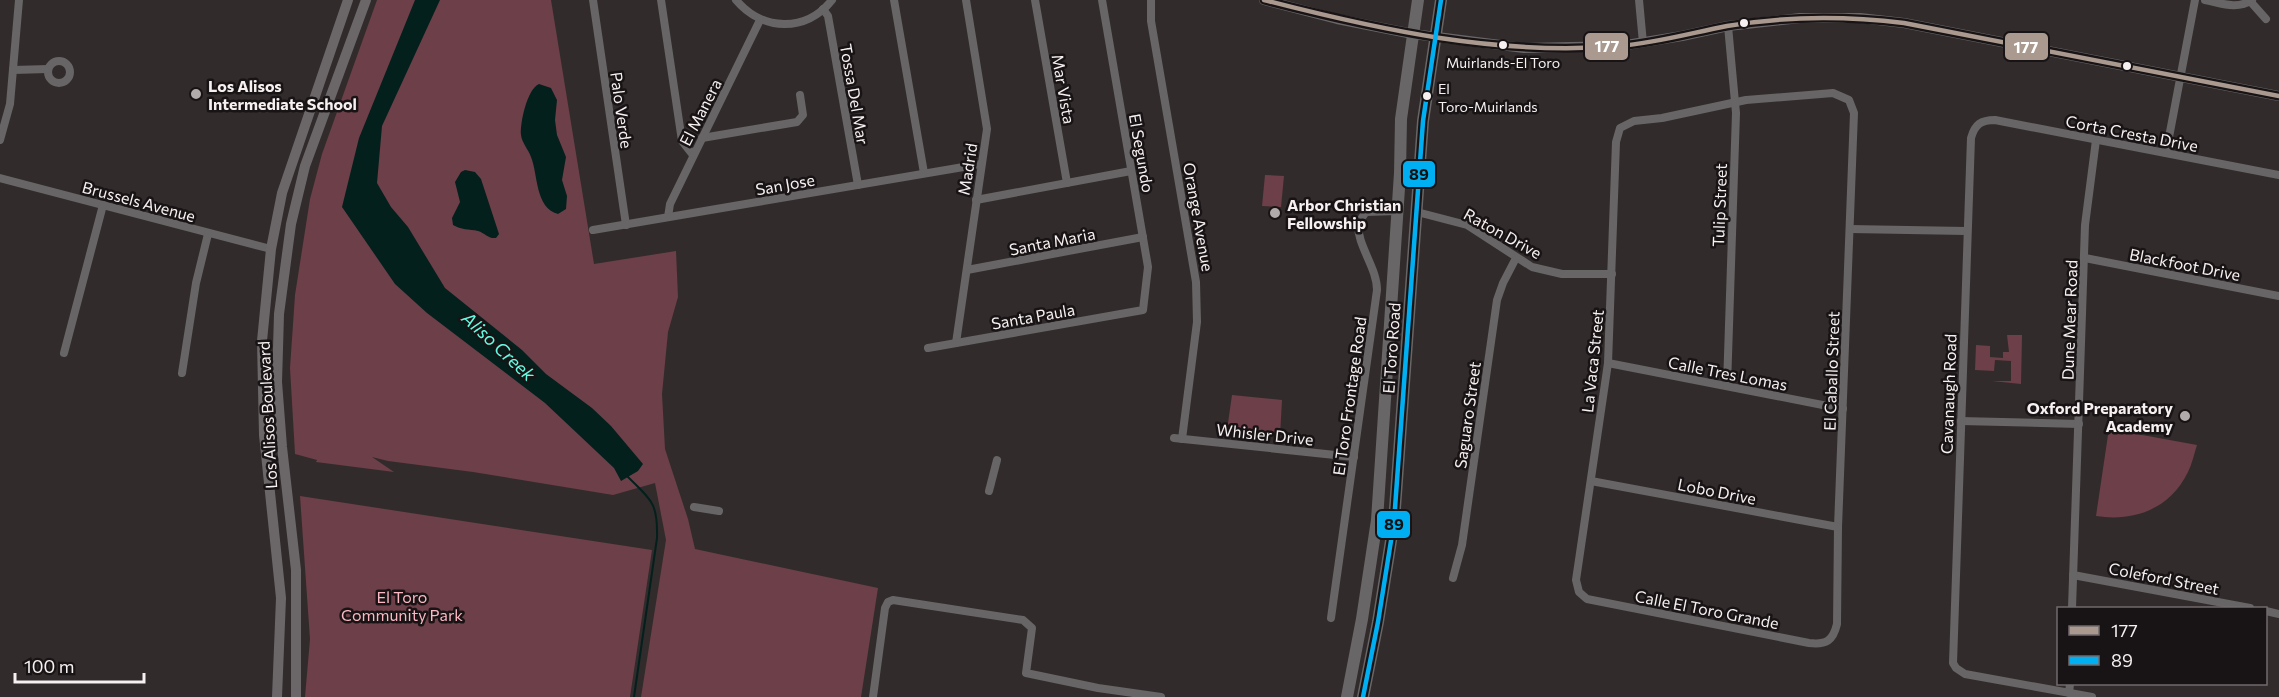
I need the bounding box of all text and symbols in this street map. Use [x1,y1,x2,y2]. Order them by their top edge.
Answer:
unlabelled marker [1738,17,1750,29]
line badge: 177 [1584,32,1629,61]
line badge: 177 [2004,32,2049,61]
text: 177 [1595,36,1620,55]
text: 177 [2014,37,2039,56]
marker: Muirlands-El Toro [1497,39,1509,51]
street label: Tossa Del Mar [837,42,873,146]
street label: Mar Vista [1049,53,1079,125]
place label: Muirlands-El Toro [1446,54,1560,71]
unlabelled marker [2121,60,2133,72]
street label: Palo Verde [607,70,637,150]
street label: El Manera [675,75,725,149]
place label: Los Alisos Intermediate School [208,76,357,113]
place label: El Toro-Muirlands [1438,80,1538,115]
marker: Los Alisos Intermediate School [189,87,203,101]
marker: El Toro-Muirlands [1421,90,1433,102]
street label: Corta Cresta Drive [2064,111,2200,155]
street label: El Segundo [1126,112,1158,194]
street label: Madrid [954,142,980,196]
line badge: 89 [1402,160,1436,188]
street label: Orange Avenue [1180,161,1218,273]
street label: Tulip Street [1708,162,1730,247]
text: 89 [1409,164,1429,183]
street label: San Jose [754,169,816,199]
street label: Brussels Avenue [80,177,198,225]
place label: Arbor Christian Fellowship [1287,195,1401,232]
street label: Raton Drive [1461,204,1545,262]
marker: Arbor Christian Fellowship [1268,206,1282,220]
street label: Santa Maria [1007,223,1097,259]
street label: Blackfoot Drive [2128,244,2242,284]
street label: Dune Mear Road [2057,260,2081,380]
street label: Santa Paula [990,299,1076,333]
street label: El Toro Road [1378,302,1404,394]
water label: Aliso Creek [457,306,541,386]
street label: La Vaca Street [1577,308,1607,414]
street label: El Caballo Street [1819,310,1843,431]
street label: El Toro Frontage Road [1328,315,1370,477]
street label: Cavanaugh Road [1936,334,1960,454]
street label: Los Alisos Boulevard [254,341,280,489]
street label: Calle Tres Lomas [1667,352,1789,394]
street label: Saguaro Street [1450,360,1484,470]
place label: Oxford Preparatory Academy [2027,398,2173,435]
marker: Oxford Preparatory Academy [2178,409,2192,423]
street label: Whisler Drive [1216,419,1314,449]
street label: Lobo Drive [1676,474,1758,508]
line badge: 89 [1376,510,1411,539]
text: 89 [1384,514,1404,533]
street label: Coleford Street [2107,558,2221,598]
street label: Calle El Toro Grande [1633,586,1781,632]
park label: El Toro Community Park [341,587,463,624]
legend [2057,607,2267,685]
text: 177 [2111,619,2138,641]
scale bar [15,646,144,684]
text: 89 [2111,649,2133,671]
text: 100 m [24,655,74,677]

